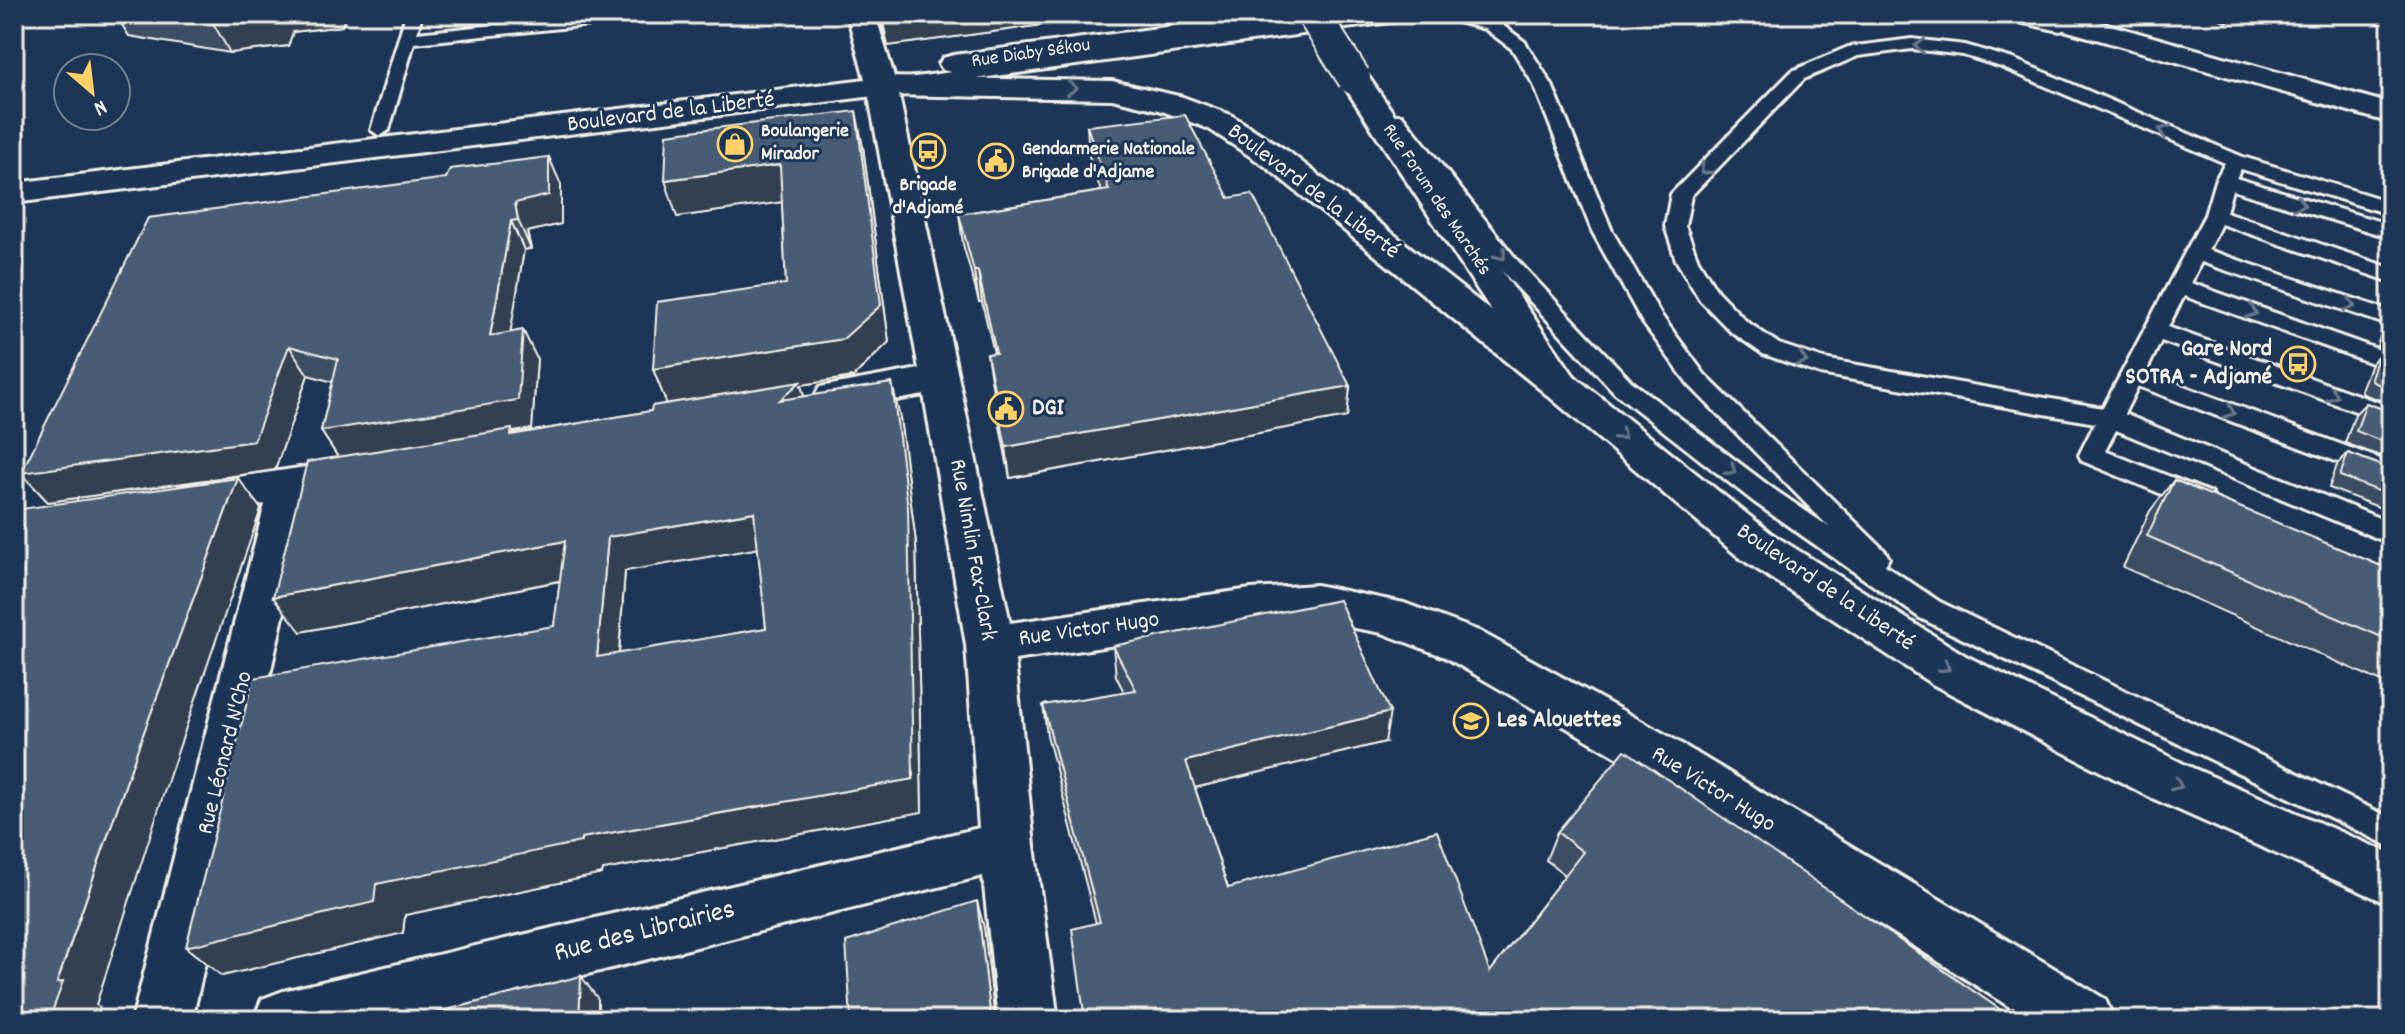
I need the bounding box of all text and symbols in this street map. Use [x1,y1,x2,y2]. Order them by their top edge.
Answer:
street label: Rue Diaby Sékou [970,32,1092,76]
one-way arrow [1913,38,1926,55]
north arrow [52,52,132,132]
one-way arrow [1066,79,1079,96]
street label: Boulevard de la Liberté [565,83,777,143]
text: N [88,90,112,123]
street label: Boulevard de la Liberté [1219,116,1407,268]
place label: Boulangerie Mirador [761,118,849,169]
street label: Rue Forum des Marchés [1375,118,1497,282]
one-way arrow [2158,124,2172,141]
shop icon: Boulangerie Mirador [716,125,754,163]
bus stop icon: Brigade d'Adjamé [909,132,947,170]
place label: Gendarmerie Nationale Brigade d'Adjame [1022,136,1195,187]
public building icon: Gendarmerie Nationale Brigade d'Adjame [977,142,1015,180]
one-way arrow [1700,160,1714,175]
place label: Brigade d'Adjamé [893,172,964,223]
one-way arrow [2293,195,2306,211]
one-way arrow [1491,246,1506,260]
one-way arrow [2342,295,2356,311]
one-way arrow [2244,302,2258,319]
place label: Gare Nord SOTRA - Adjamé [2125,333,2272,395]
bus stop icon: Gare Nord SOTRA - Adjamé [2279,345,2317,383]
one-way arrow [1794,350,1808,367]
one-way arrow [2325,385,2339,402]
public building icon: DGI [987,390,1025,428]
place label: DGI [1032,392,1065,426]
one-way arrow [2222,402,2236,419]
one-way arrow [1611,425,1626,440]
street label: Rue Nimlin Fax-Clark [939,456,1005,644]
one-way arrow [1722,461,1736,475]
street label: Boulevard de la Liberté [1729,516,1921,660]
street label: Rue Victor Hugo [1017,603,1161,657]
one-way arrow [1936,657,1951,673]
street label: Rue Léonard N'Cho [189,668,263,838]
school or university icon: Les Alouettes [1452,702,1490,740]
place label: Les Alouettes [1497,704,1622,738]
street label: Rue Victor Hugo [1644,738,1782,842]
one-way arrow [2169,775,2183,791]
street label: Rue des Librairies [550,891,740,975]

